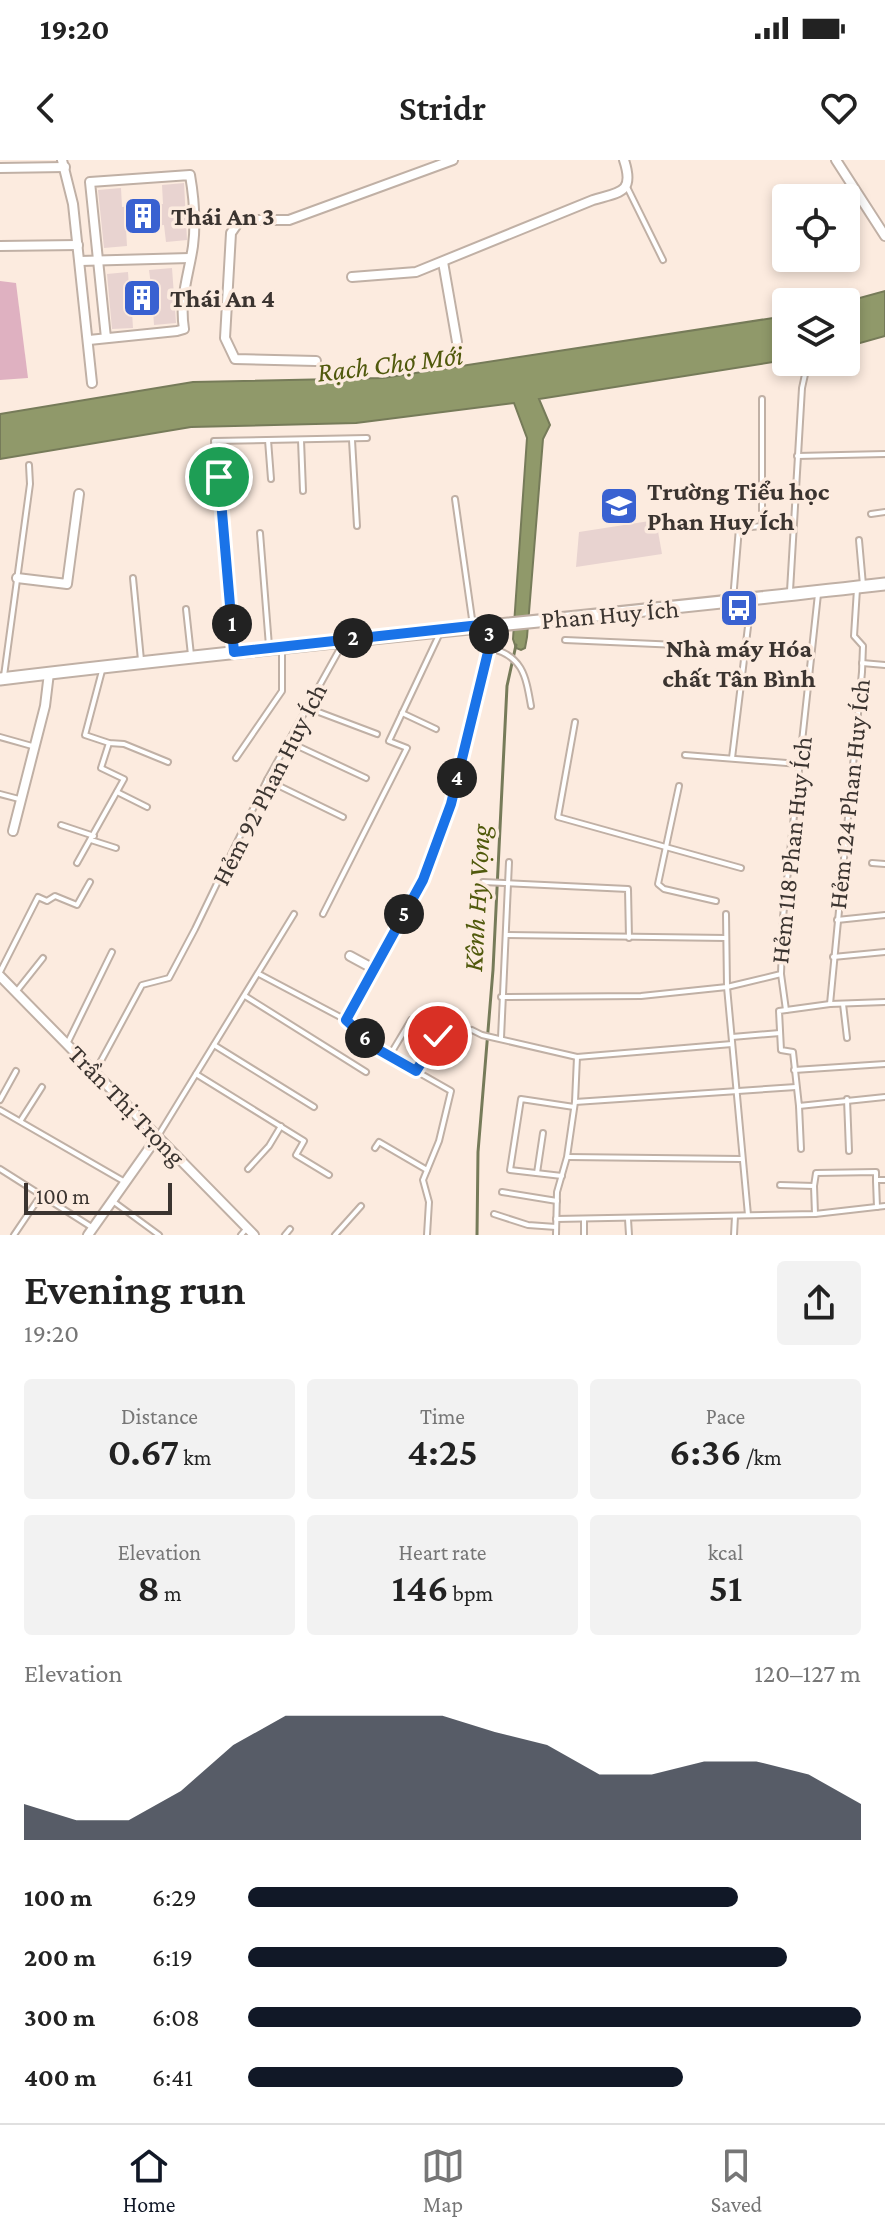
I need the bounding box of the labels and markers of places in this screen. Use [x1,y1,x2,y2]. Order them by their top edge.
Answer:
building icon: Thái An 3 [122,195,164,237]
place label: Thái An 3 [171,202,275,231]
building icon: Thái An 4 [121,277,163,319]
place label: Thái An 4 [170,284,275,313]
pin [185,443,253,511]
place label: Trường Tiểu học Phan Huy Ích [647,477,830,536]
school or university icon: Trường Tiểu học Phan Huy Ích [598,485,640,527]
bus stop icon: Nhà máy Hóa chất Tân Bình [718,587,760,629]
pin: 1 [212,604,252,644]
pin: 3 [469,614,509,654]
pin: 2 [333,618,373,658]
place label: Nhà máy Hóa chất Tân Bình [662,634,816,693]
pin: 4 [437,758,477,798]
pin: 5 [384,894,424,934]
pin [404,1002,472,1070]
pin: 6 [345,1018,385,1058]

